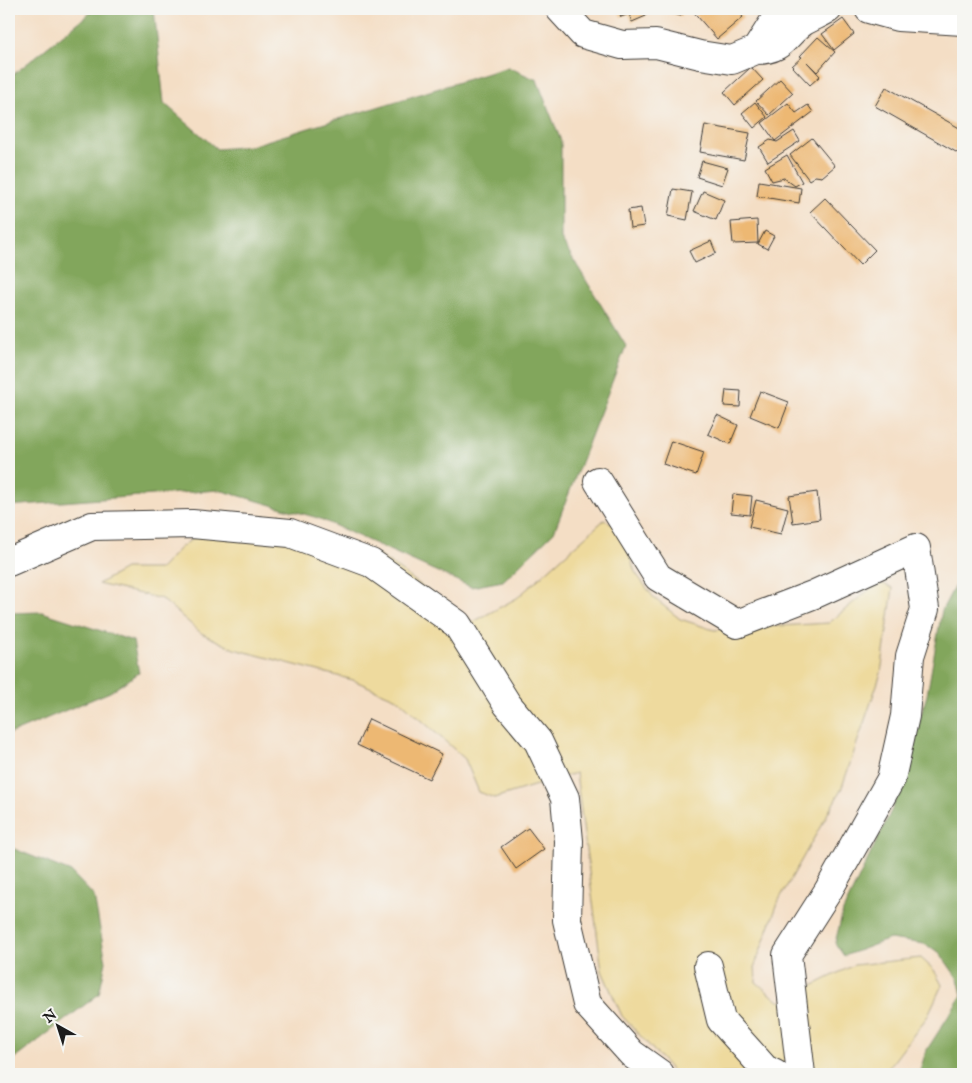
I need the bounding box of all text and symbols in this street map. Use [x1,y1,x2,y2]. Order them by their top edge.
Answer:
north arrow [32,1000,82,1050]
text: N [39,1006,61,1028]

